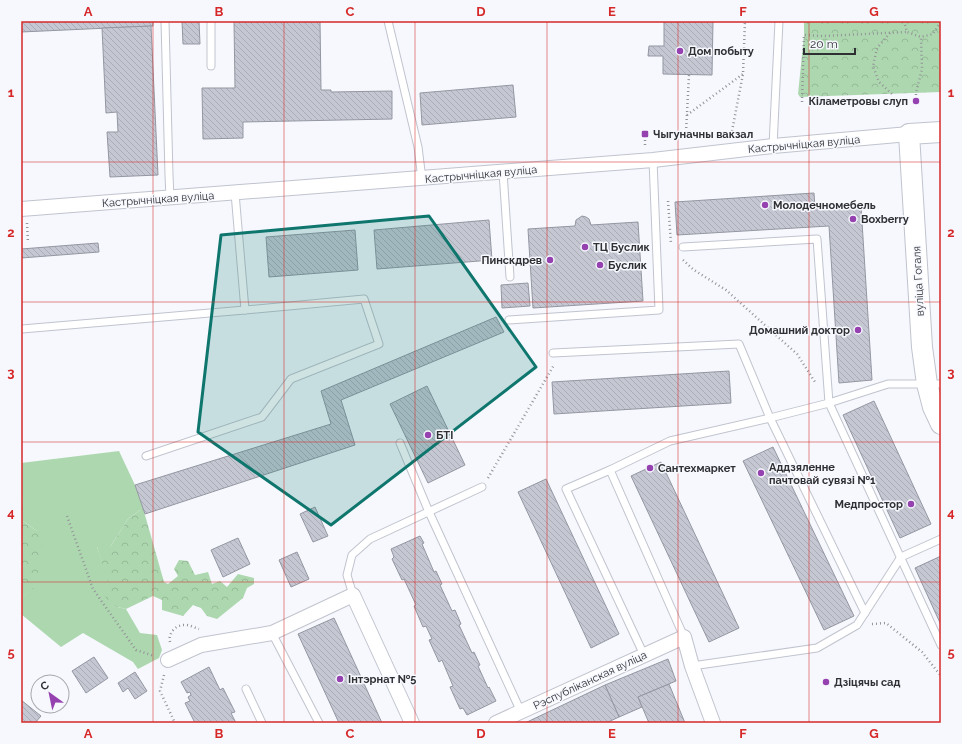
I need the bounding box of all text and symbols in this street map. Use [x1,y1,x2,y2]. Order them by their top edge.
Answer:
text: A [84,4,93,19]
text: B [215,4,224,19]
text: C [346,4,355,19]
text: D [476,4,486,19]
text: E [608,4,616,19]
text: F [739,4,747,19]
text: G [869,4,879,19]
scale bar [804,30,855,56]
text: 20 m [810,37,838,51]
place label: Дом побыту [688,45,754,58]
marker: Дом побыту [675,46,685,56]
text: 1 [8,85,15,100]
text: 1 [948,85,955,100]
place label: Кіламетровы слуп [809,95,908,108]
marker: Кіламетровы слуп [911,96,921,106]
place label: Чыгуначны вакзал [653,128,753,141]
marker: Чыгуначны вакзал [640,129,650,139]
street label: Кастрычніцкая вуліца [747,133,861,156]
street label: Кастрычніцкая вуліца [424,163,538,186]
street label: Кастрычніцкая вуліца [102,189,215,210]
place label: Молодечномебель [773,199,876,212]
marker: Молодечномебель [760,200,770,210]
place label: Boxberry [861,213,909,226]
marker: Boxberry [848,214,858,224]
text: 2 [7,225,15,240]
text: 2 [947,225,955,240]
place label: ТЦ Буслик [593,241,650,254]
marker: ТЦ Буслик [580,242,590,252]
street label: вуліца Гогаля [910,246,927,316]
place label: Пинскдрев [481,254,542,267]
marker: Пинскдрев [545,255,555,265]
place label: Буслик [608,259,648,272]
marker: Буслик [595,260,605,270]
place label: Домашний доктор [749,324,850,337]
marker: Домашний доктор [853,325,863,335]
text: 3 [7,365,15,380]
text: 3 [947,365,955,380]
place label: БТІ [436,429,453,442]
marker: БТІ [423,430,433,440]
place label: Аддзяленне пачтовай сувязі №1 [769,461,876,487]
place label: Сантехмаркет [658,462,736,475]
marker: Сантехмаркет [645,463,655,473]
marker: Аддзяленне пачтовай сувязі №1 [756,468,766,478]
place label: Медпростор [835,498,903,511]
marker: Медпростор [906,499,916,509]
text: 4 [7,505,15,520]
text: 4 [947,505,955,520]
text: 5 [7,645,15,660]
text: 5 [947,645,955,660]
street label: Рэспубліканская вуліца [531,648,649,713]
place label: Інтэрнат №5 [348,673,416,686]
north arrow [30,674,70,714]
marker: Інтэрнат №5 [335,674,345,684]
place label: Дзіцячы сад [834,676,900,689]
marker: Дзіцячы сад [821,677,831,687]
text: С [38,678,52,694]
text: A [84,726,93,741]
text: B [215,726,224,741]
text: C [346,726,355,741]
text: D [476,726,486,741]
text: E [608,726,616,741]
text: F [739,726,747,741]
text: G [869,726,879,741]

